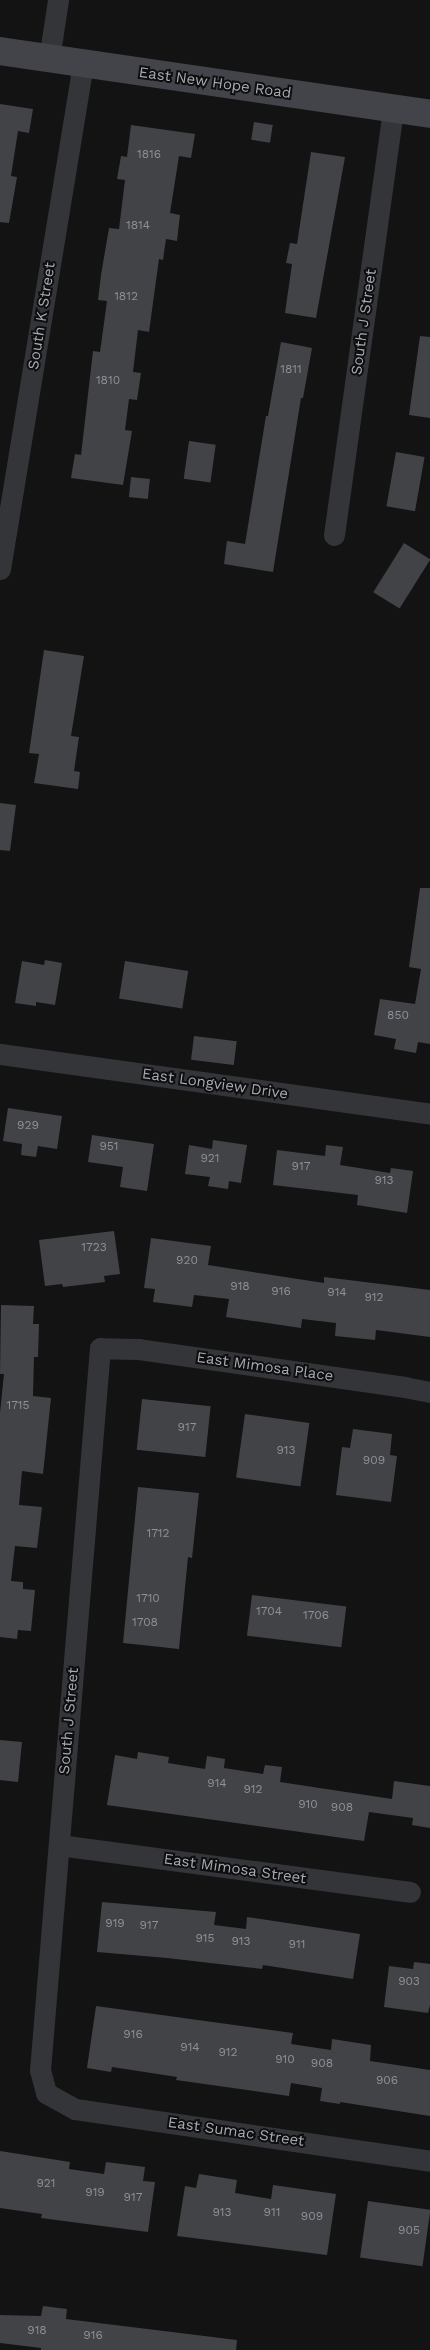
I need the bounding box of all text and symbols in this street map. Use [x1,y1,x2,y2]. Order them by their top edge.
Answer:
street label: East New Hope Road [137,63,293,103]
house number: 1816 [137,148,161,162]
house number: 1814 [126,219,150,233]
street label: South K Street [25,261,59,371]
street label: South J Street [348,268,380,376]
house number: 1812 [114,290,138,304]
house number: 1811 [280,363,302,377]
house number: 1810 [96,374,120,388]
house number: 850 [387,1009,409,1023]
street label: East Longview Drive [141,1065,289,1103]
house number: 929 [17,1119,39,1133]
house number: 951 [99,1140,119,1154]
house number: 921 [200,1152,220,1166]
house number: 917 [292,1160,310,1174]
house number: 913 [374,1174,394,1188]
house number: 1723 [81,1241,107,1255]
house number: 920 [176,1254,198,1268]
house number: 918 [230,1280,250,1294]
house number: 916 [271,1285,291,1299]
house number: 914 [327,1286,347,1300]
house number: 912 [364,1291,384,1305]
street label: East Mimosa Place [195,1348,335,1386]
house number: 1715 [6,1399,30,1413]
house number: 917 [178,1421,196,1435]
house number: 913 [276,1444,296,1458]
house number: 909 [363,1454,385,1468]
house number: 1712 [146,1527,170,1541]
house number: 1710 [136,1592,160,1606]
house number: 1704 [256,1605,282,1619]
house number: 1706 [303,1609,329,1623]
house number: 1708 [132,1616,158,1630]
street label: South J Street [55,1667,83,1775]
house number: 914 [207,1777,227,1791]
house number: 912 [243,1783,263,1797]
house number: 910 [298,1798,318,1812]
house number: 908 [331,1801,353,1815]
street label: East Mimosa Street [162,1850,308,1888]
house number: 919 [105,1917,125,1931]
house number: 917 [140,1919,158,1933]
house number: 915 [195,1932,215,1946]
house number: 913 [231,1935,251,1949]
house number: 911 [289,1938,305,1952]
house number: 903 [398,1975,420,1989]
house number: 916 [123,2028,143,2042]
house number: 914 [180,2041,200,2055]
house number: 912 [218,2046,238,2060]
house number: 910 [275,2053,295,2067]
house number: 908 [311,2057,333,2071]
house number: 906 [376,2074,398,2088]
street label: East Sumac Street [167,2114,305,2150]
house number: 921 [36,2177,56,2191]
house number: 919 [85,2186,105,2200]
house number: 917 [124,2191,142,2205]
house number: 913 [212,2206,232,2220]
house number: 911 [264,2206,280,2220]
house number: 909 [301,2210,323,2224]
house number: 905 [398,2224,420,2238]
house number: 918 [27,2324,47,2338]
house number: 916 [83,2329,103,2343]

